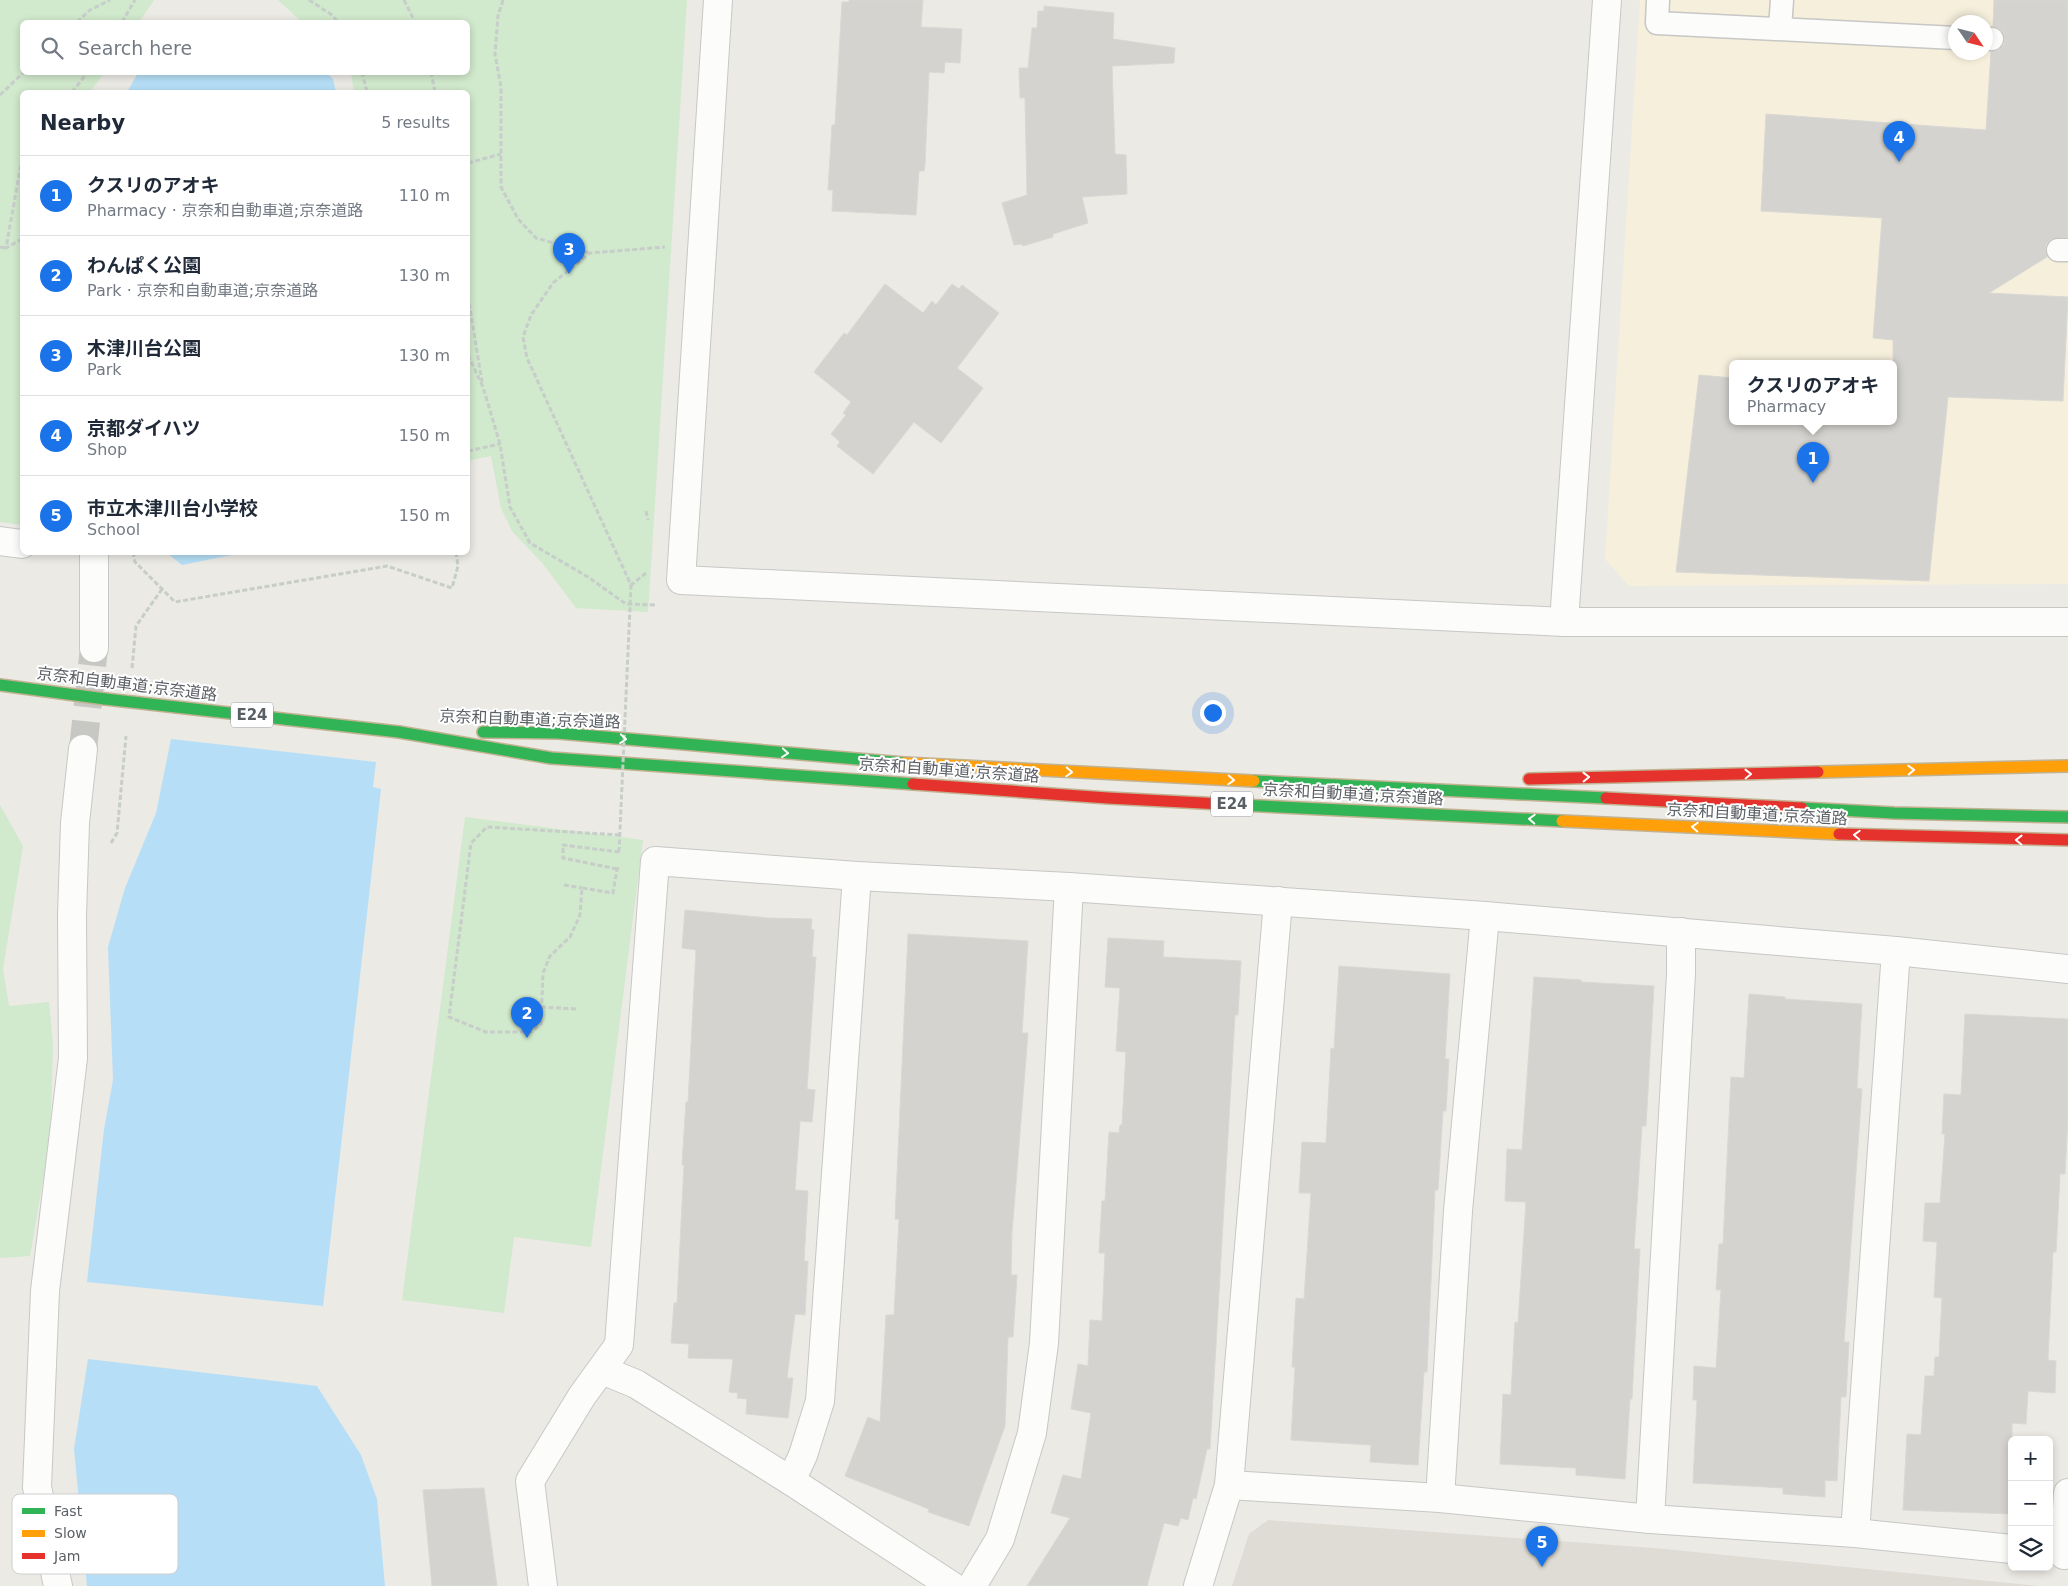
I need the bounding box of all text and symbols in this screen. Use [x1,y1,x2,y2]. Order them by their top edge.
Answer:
north arrow [1948,15,1993,60]
search box [20,20,470,75]
icon: search [38,34,66,62]
text: Search here [78,37,192,59]
text: Nearby [40,111,125,135]
text: 5 results [381,113,450,132]
pin: 4 [1883,121,1915,162]
text: クスリのアオキ [87,174,219,196]
text: 1 [50,186,62,205]
text: 110 m [399,186,450,205]
text: Pharmacy · 京奈和自動車道;京奈道路 [87,201,363,220]
pin: 3 [553,233,585,274]
text: わんぱく公園 [87,254,201,276]
text: 2 [50,266,62,285]
text: 130 m [399,266,450,285]
text: Park · 京奈和自動車道;京奈道路 [87,281,318,300]
text: 木津川台公園 [87,337,201,359]
text: 3 [50,346,62,365]
text: 130 m [399,346,450,365]
text: Park [87,360,122,379]
popup [1729,360,1897,425]
text: クスリのアオキ [1747,374,1879,396]
text: Pharmacy [1747,397,1826,416]
text: 京都ダイハツ [87,417,201,439]
text: 4 [50,426,62,445]
text: 150 m [399,426,450,445]
text: Shop [87,440,127,459]
pin: 1 [1797,442,1829,483]
text: 市立木津川台小学校 [87,497,258,519]
text: 5 [50,506,62,525]
text: 150 m [399,506,450,525]
text: School [87,520,140,539]
street label: 京奈和自動車道;京奈道路 [36,664,218,704]
your location [1200,700,1226,726]
road number: E24 [231,702,273,728]
street label: 京奈和自動車道;京奈道路 [439,706,621,732]
one-way arrow [619,733,627,744]
one-way arrow [781,747,789,758]
street label: 京奈和自動車道;京奈道路 [858,754,1040,786]
one-way arrow [1907,764,1915,775]
one-way arrow [1065,766,1073,777]
one-way arrow [1744,768,1752,779]
one-way arrow [1582,771,1590,782]
one-way arrow [1228,774,1236,785]
street label: 京奈和自動車道;京奈道路 [1262,780,1444,808]
road number: E24 [1211,792,1253,816]
street label: 京奈和自動車道;京奈道路 [1666,800,1848,828]
one-way arrow [1528,814,1536,825]
one-way arrow [1690,822,1698,833]
one-way arrow [1853,830,1861,841]
one-way arrow [2015,834,2023,845]
pin: 2 [511,997,543,1038]
map controls [2008,1436,2053,1571]
button: + [2008,1436,2053,1481]
button: − [2008,1481,2053,1526]
legend [12,1494,178,1574]
text: Fast [54,1503,83,1519]
text: Slow [54,1525,87,1541]
pin: 5 [1526,1526,1558,1567]
button: layers [2008,1526,2053,1571]
text: Jam [53,1548,80,1564]

